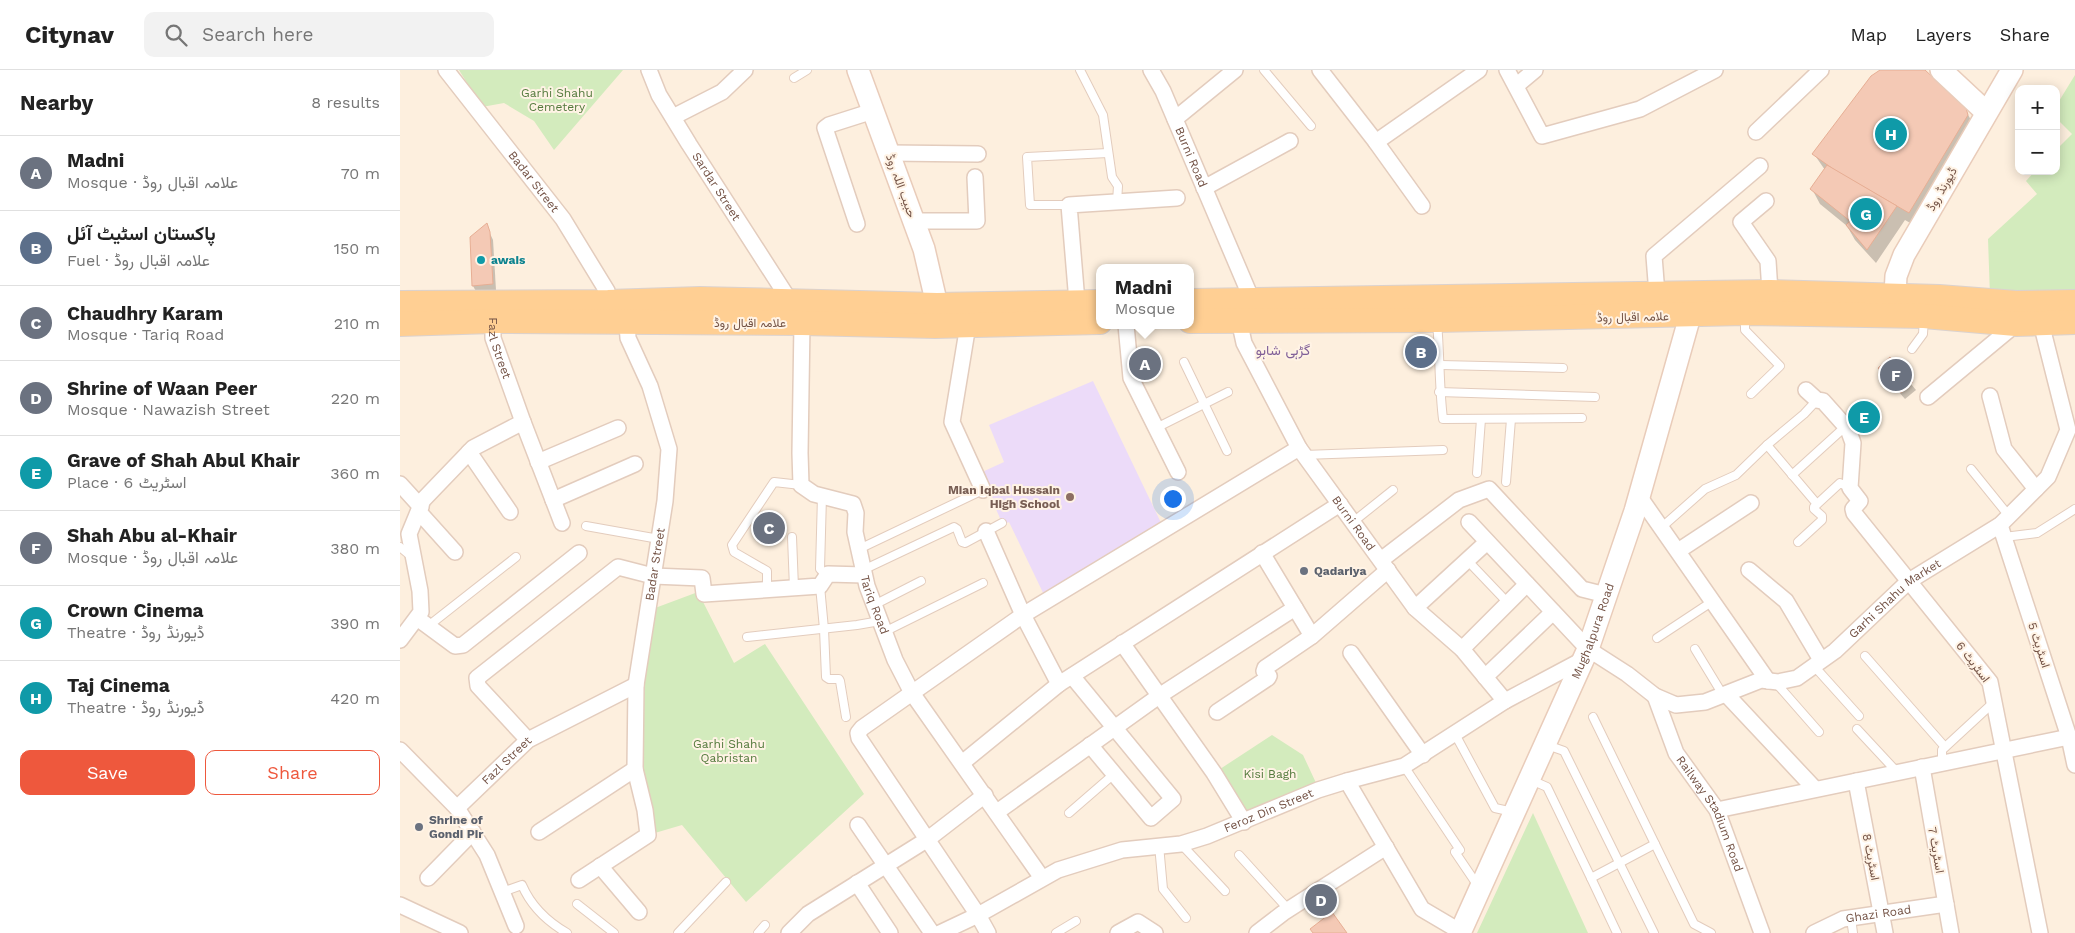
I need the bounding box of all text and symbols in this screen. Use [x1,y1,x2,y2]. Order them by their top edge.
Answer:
search box [144,12,494,57]
text: Citynav [25,21,114,49]
icon: search [162,21,190,49]
text: Search here [202,23,313,46]
text: Map [1850,24,1887,45]
text: Layers [1915,24,1972,45]
text: Share [2000,24,2050,45]
map controls [2015,85,2060,175]
button: + [2015,85,2060,130]
park label: Garhi Shahu Cemetery [521,86,593,114]
text: Nearby [20,90,93,115]
text: 8 results [311,93,380,112]
pin: H [1875,115,1907,153]
street label: Burni Road [1172,125,1210,189]
button: − [2015,130,2060,175]
street label: Badar Street [505,148,562,215]
text: Madni [67,149,124,172]
street label: Sardar Street [689,150,743,223]
street label: حبیب اللہ روڈ [882,152,919,220]
text: A [31,164,41,183]
text: 70 m [341,164,380,183]
street label: ڈیورنڈ روڈ [1924,165,1961,214]
text: Mosque · علامہ اقبال روڈ [67,173,238,192]
pin: G [1850,195,1882,233]
text: پاکستان اسٹیٹ آئل [67,222,216,245]
text: B [31,239,41,258]
text: 150 m [334,239,380,258]
text: Fuel · علامہ اقبال روڈ [67,251,210,270]
place label: awais [491,253,526,267]
marker: awais [475,254,487,266]
popup [1096,264,1194,329]
text: Madni [1115,276,1172,299]
text: Mosque [1115,299,1175,318]
text: Chaudhry Karam [67,302,223,325]
street label: علامہ اقبال روڈ [1597,309,1669,326]
text: C [31,314,41,333]
text: 210 m [334,314,380,333]
street label: علامہ اقبال روڈ [714,316,786,331]
street label: Fazl Street [486,317,514,381]
text: Mosque · Tariq Road [67,325,224,344]
pin: B [1405,333,1437,371]
district label: گڑہی شاہو [1256,342,1310,360]
pin: A [1129,345,1161,383]
pin: F [1880,356,1912,394]
text: Shrine of Waan Peer [67,377,257,400]
text: D [30,389,42,408]
text: 220 m [331,389,380,408]
pin: E [1848,398,1880,436]
text: Mosque · Nawazish Street [67,400,270,419]
text: Grave of Shah Abul Khair [67,449,300,472]
text: E [31,464,41,483]
text: 360 m [330,464,380,483]
text: Place · اسٹریٹ 6 [67,473,186,492]
place label: Mian Iqbal Hussain High School [948,483,1060,511]
your location [1160,486,1186,512]
marker: Mian Iqbal Hussain High School [1064,491,1076,503]
street label: Burni Road [1329,493,1378,553]
pin: C [753,509,785,547]
text: Shah Abu al-Khair [67,524,237,547]
street label: Badar Street [642,527,668,602]
text: F [31,539,41,558]
text: 380 m [330,539,380,558]
text: Mosque · علامہ اقبال روڈ [67,548,238,567]
street label: Garhi Shahu Market [1846,556,1943,641]
place label: Qadariya [1314,564,1366,578]
marker: Qadariya [1298,565,1310,577]
street label: Tariq Road [858,574,892,636]
street label: Mughalpura Road [1568,581,1617,681]
text: Crown Cinema [67,599,204,622]
text: G [30,614,42,633]
text: 390 m [330,614,380,633]
street label: اسٹریٹ 5 [2024,621,2053,670]
text: Theatre · ڈیورنڈ روڈ [67,623,205,642]
street label: اسٹریٹ 6 [1952,639,1993,686]
text: Taj Cinema [67,674,170,697]
text: H [30,689,42,708]
text: 420 m [330,689,380,708]
text: Theatre · ڈیورنڈ روڈ [67,698,205,717]
street label: Fazl Street [479,733,534,788]
park label: Garhi Shahu Qabristan [693,737,765,765]
button: Save [20,750,195,795]
button: Share [205,750,380,795]
street label: Railway Stadium Road [1673,753,1746,874]
park label: Kisi Bagh [1243,767,1297,781]
street label: Feroz Din Street [1222,786,1315,835]
place label: Shrine of Gondi Pir [429,813,484,841]
marker: Shrine of Gondi Pir [413,821,425,833]
street label: اسٹریٹ 7 [1924,826,1947,874]
street label: اسٹریٹ 8 [1859,832,1882,882]
pin: D [1305,881,1337,919]
street label: Ghazi Road [1845,902,1912,926]

